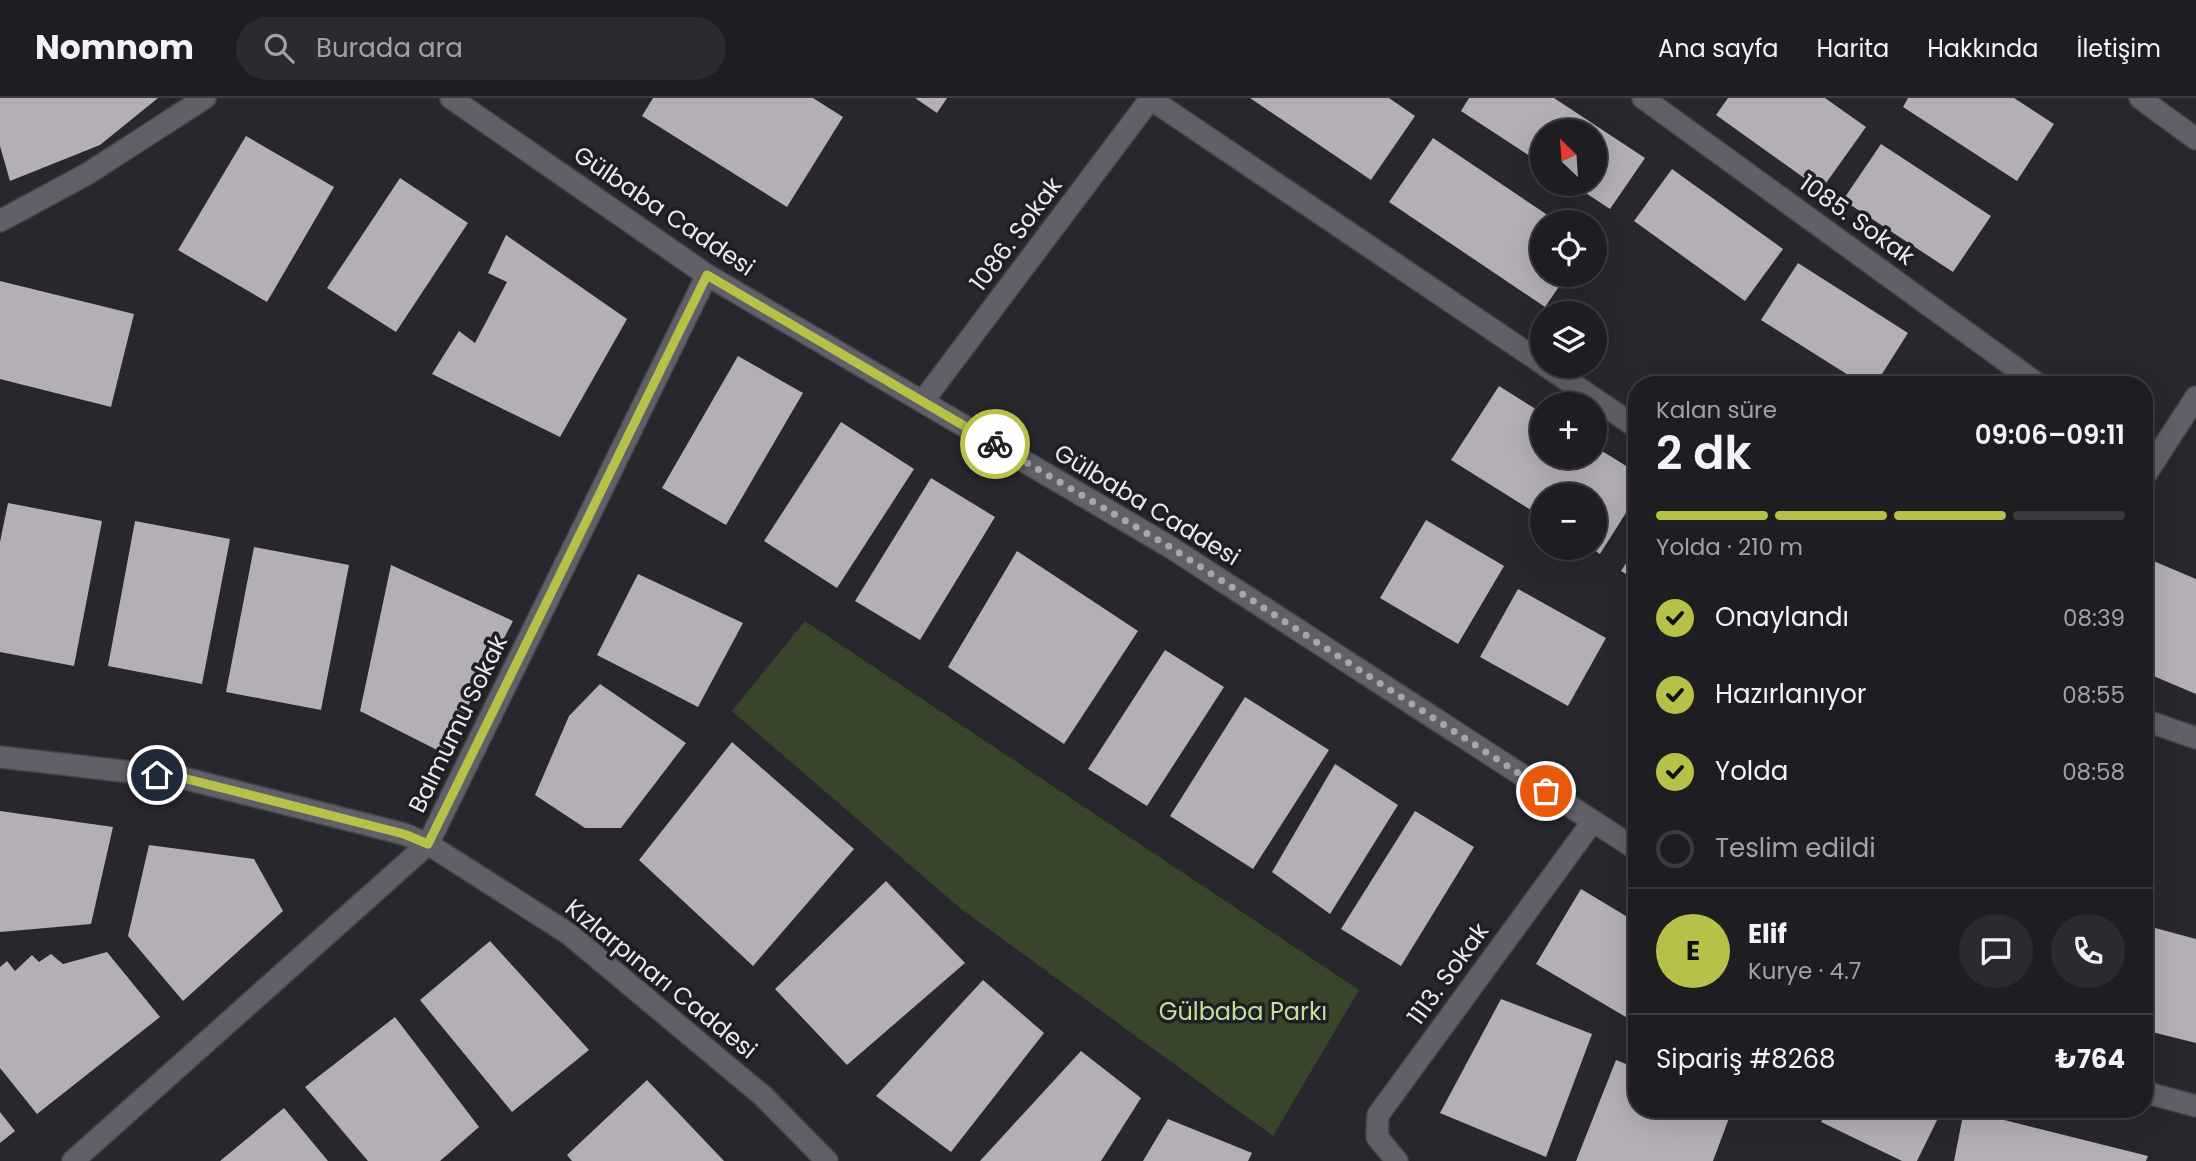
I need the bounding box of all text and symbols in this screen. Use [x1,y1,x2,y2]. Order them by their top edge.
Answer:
search box [236,17,726,80]
text: Nomnom [35,24,194,71]
icon: search [260,29,298,67]
text: Burada ara [316,30,463,66]
text: Ana sayfa [1658,32,1779,65]
text: Harita [1817,32,1889,65]
text: Hakkında [1927,32,2039,65]
text: İletişim [2077,32,2161,65]
north arrow [1530,119,1606,196]
map controls [1530,119,1607,560]
street label: Gülbaba Caddesi [567,138,761,283]
street label: 1085. Sokak [1793,167,1922,273]
street label: 1086. Sokak [962,169,1070,298]
button: locate [1530,210,1607,287]
button: layers [1530,301,1607,378]
button: + [1530,392,1607,469]
text: Kalan süre [1656,394,1777,426]
courier [960,409,1030,479]
text: 09:06–09:11 [1975,417,2125,453]
text: 2 dk [1656,421,1751,485]
icon: bike [976,425,1014,463]
street label: Gülbaba Caddesi [1048,436,1247,573]
button: − [1530,483,1607,560]
text: Yolda · 210 m [1656,531,1803,563]
icon: check [1656,599,1694,637]
text: Onaylandı [1715,599,1849,635]
text: 08:39 [2063,602,2125,634]
street label: Balmumu Sokak [400,629,515,818]
icon: check [1656,676,1694,714]
text: Hazırlanıyor [1715,676,1866,712]
text: 08:55 [2062,679,2125,711]
pin [127,745,187,805]
icon: check [1656,753,1694,791]
text: Yolda [1715,753,1788,789]
icon: home [138,756,176,794]
text: 08:58 [2062,756,2125,788]
pin [1516,761,1576,821]
icon: bag [1527,772,1565,810]
text: Teslim edildi [1715,830,1876,866]
street label: Kızlarpınarı Caddesi [559,891,764,1066]
button: chat [1959,914,2033,988]
button: phone [2051,914,2125,988]
street label: 1113. Sokak [1399,915,1496,1032]
text: Elif [1748,916,1787,952]
text: E [1686,933,1700,969]
text: Kurye · 4.7 [1748,955,1861,987]
park label: Gülbaba Parkı [1159,995,1327,1028]
text: Sipariş #8268 [1656,1041,1836,1077]
text: ₺764 [2055,1041,2125,1077]

